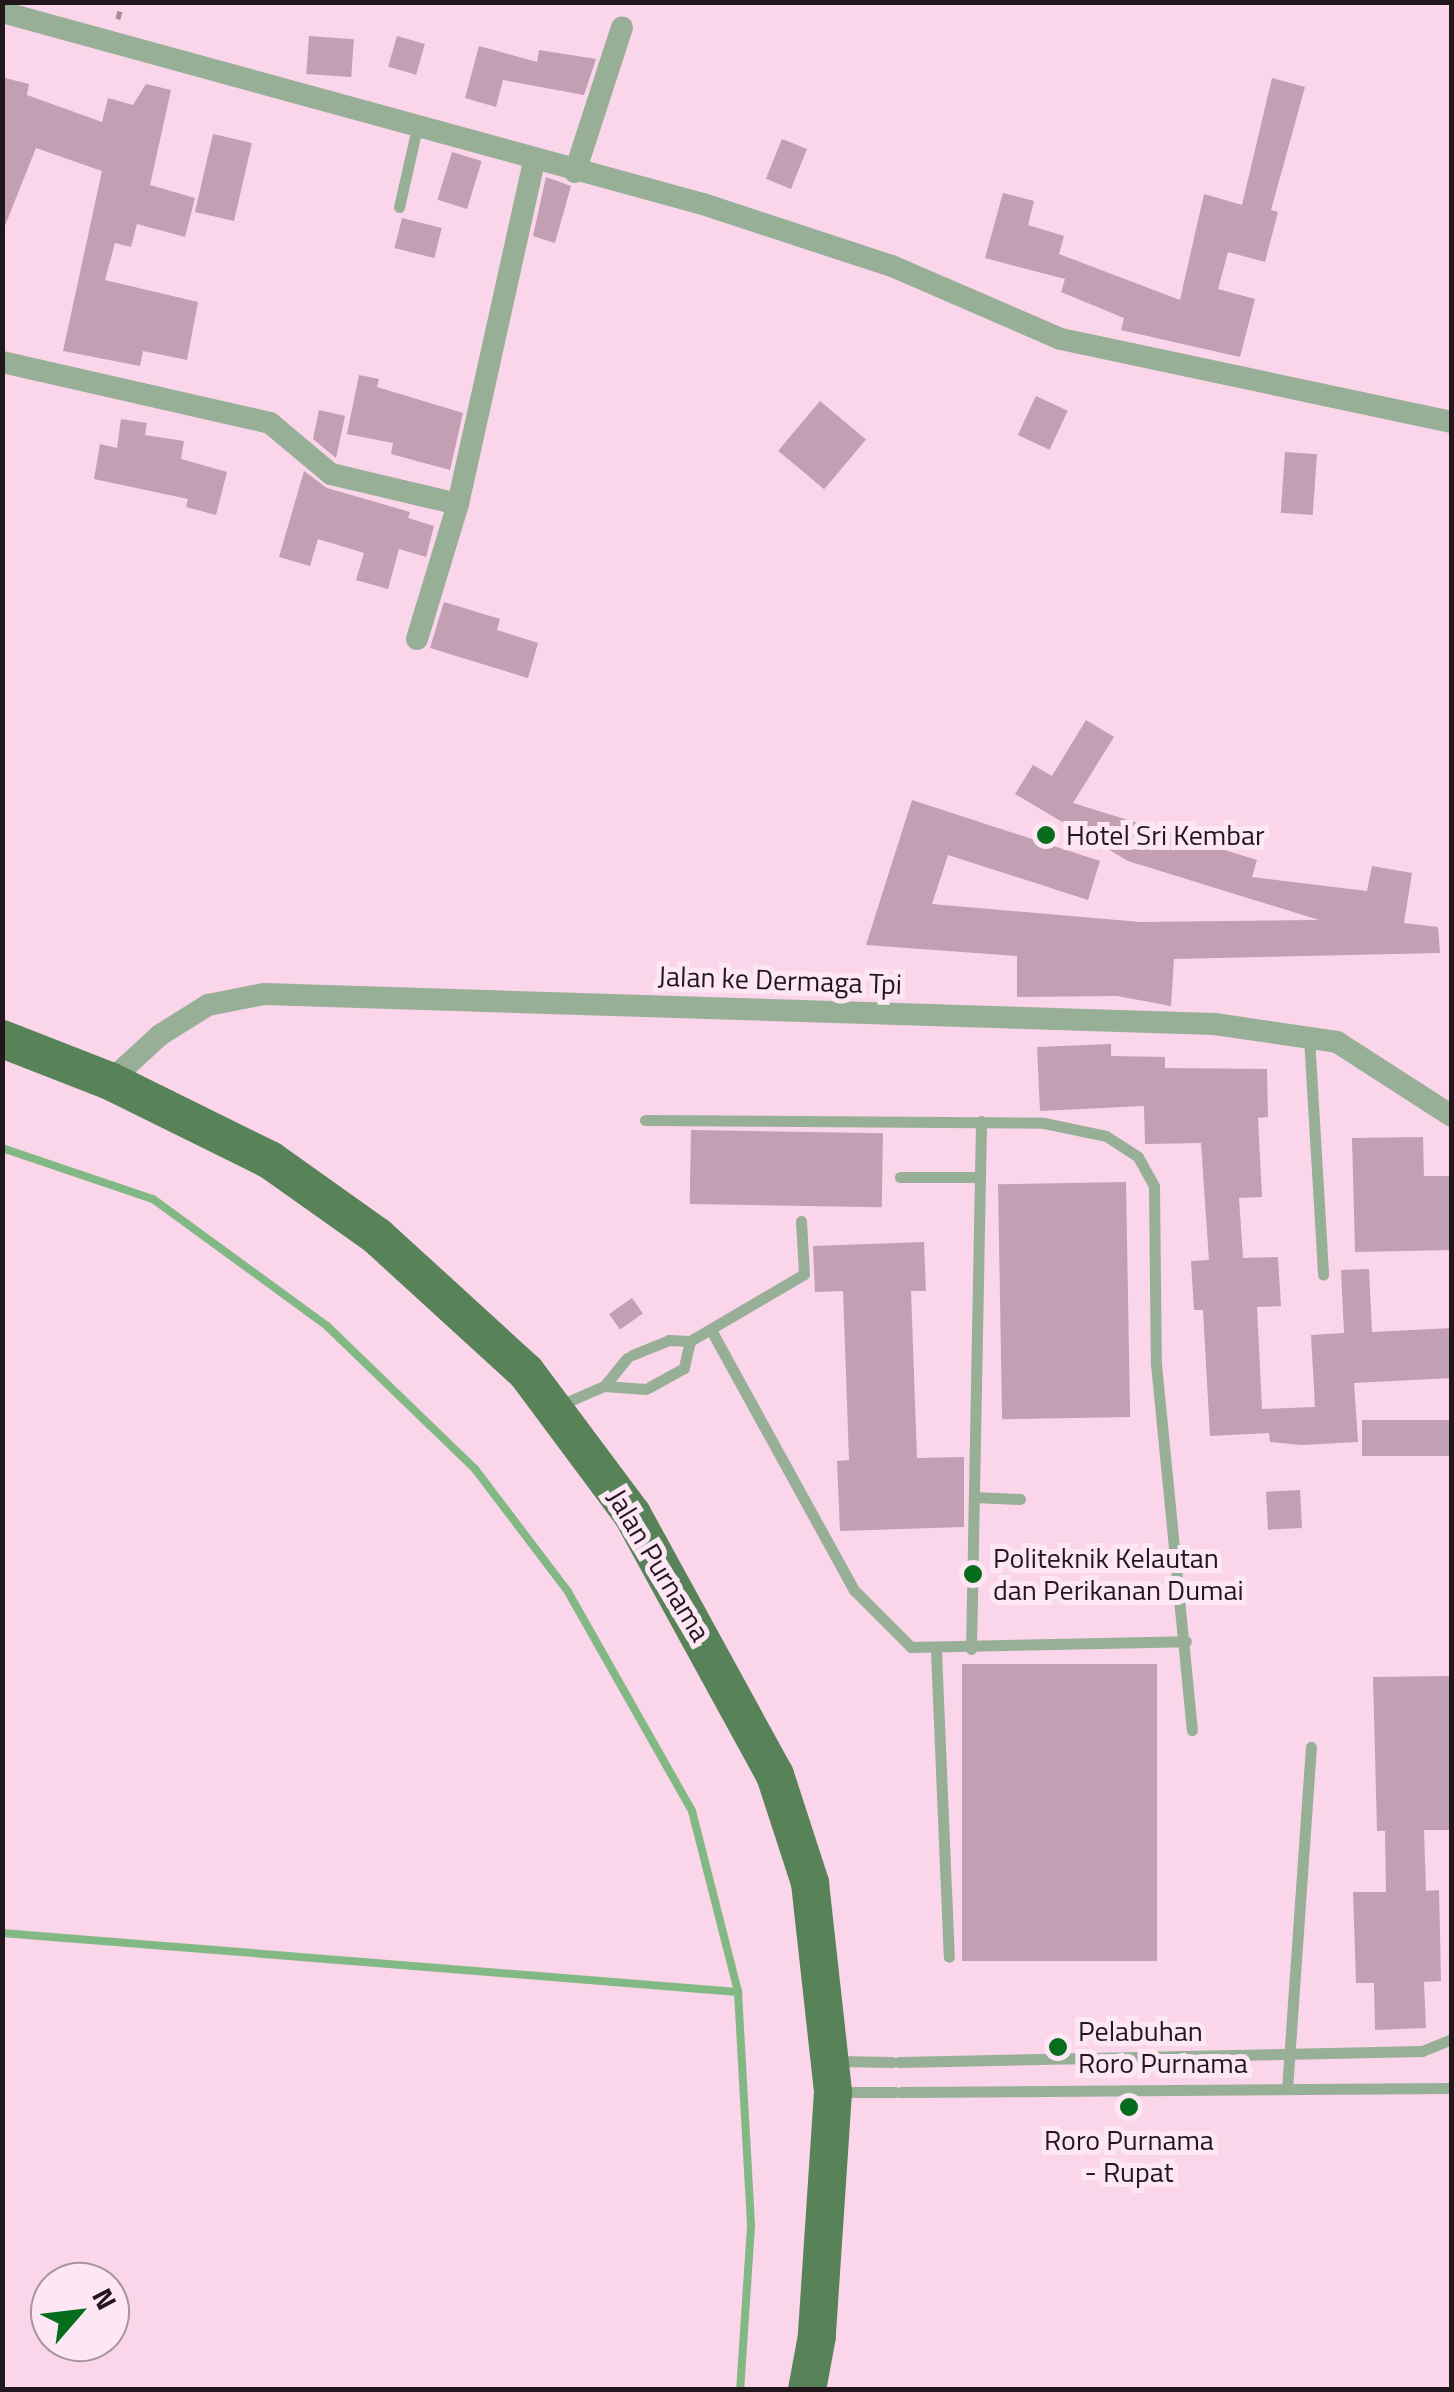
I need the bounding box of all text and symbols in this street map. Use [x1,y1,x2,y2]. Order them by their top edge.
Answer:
place label: Hotel Sri Kembar [1066,818,1265,852]
marker: Hotel Sri Kembar [1035,824,1057,846]
street label: Jalan ke Dermaga Tpi [657,959,903,1001]
street label: Jalan Purnama [600,1483,718,1647]
place label: Politeknik Kelautan dan Perikanan Dumai [993,1541,1244,1607]
marker: Politeknik Kelautan dan Perikanan Dumai [962,1563,984,1585]
place label: Pelabuhan Roro Purnama [1078,2014,1248,2080]
marker: Pelabuhan Roro Purnama [1047,2036,1069,2058]
marker: Roro Purnama - Rupat [1118,2096,1140,2118]
place label: Roro Purnama - Rupat [1044,2123,1214,2189]
north arrow [30,2262,130,2362]
text: N [82,2280,129,2317]

